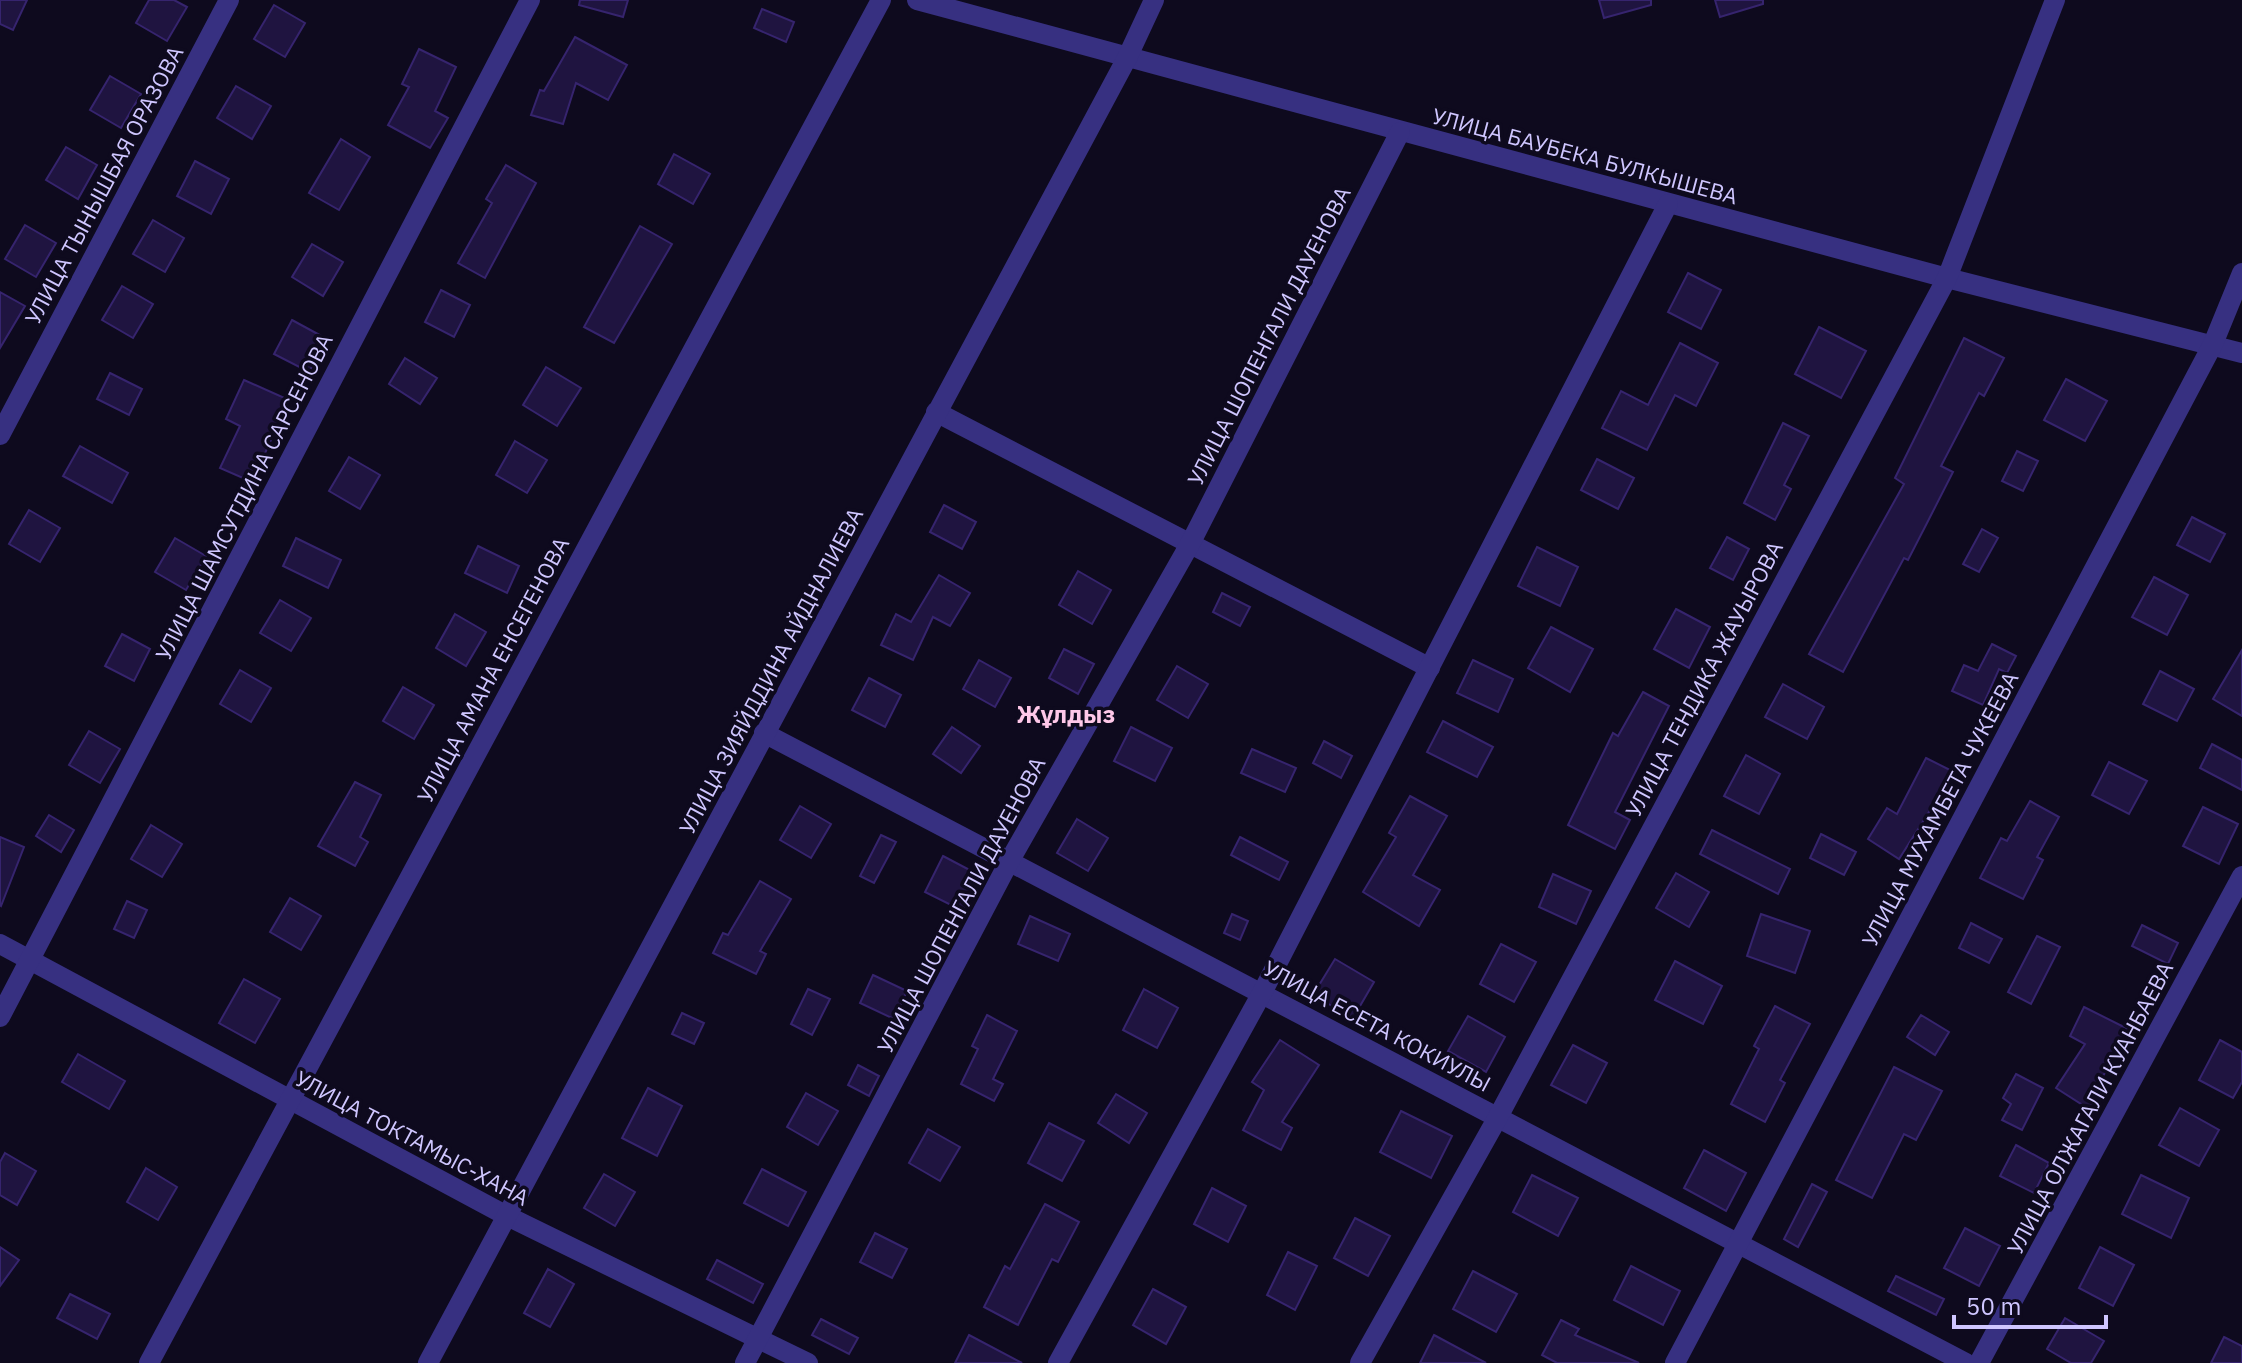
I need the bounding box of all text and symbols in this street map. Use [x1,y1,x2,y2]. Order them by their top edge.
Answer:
street label: УЛИЦА ТЫНЫШБАЯ ОРАЗОВА [18,40,190,329]
street label: УЛИЦА БАУБЕКА БУЛКЫШЕВА [1429,101,1741,210]
street label: УЛИЦА ШОПЕНГАЛИ ДАУЕНОВА [1180,181,1357,490]
street label: УЛИЦА ШАМСУТДИНА САРСЕНОВА [148,329,339,665]
street label: УЛИЦА ЗИЯЙДДИНА АЙДНАЛИЕВА [672,502,869,839]
street label: УЛИЦА АМАНА ЕНСЕГЕНОВА [410,532,575,808]
street label: УЛИЦА ТЕНДИКА ЖАУЫРОВА [1618,536,1789,822]
street label: УЛИЦА МУХАМБЕТА ЧУКЕЕВА [1855,666,2025,951]
district label: Жұлдыз [1017,698,1115,730]
street label: УЛИЦА ШОПЕНГАЛИ ДАУЕНОВА [870,751,1051,1058]
street label: УЛИЦА ЕСЕТА КОКИУЛЫ [1258,953,1496,1098]
street label: УЛИЦА ОЛЖАГАЛИ КУАНБАЕВА [2000,956,2179,1259]
street label: УЛИЦА ТОКТАМЫС-ХАНА [290,1063,534,1212]
scale bar [1954,1279,2106,1329]
text: 50 m [1966,1290,2021,1322]

